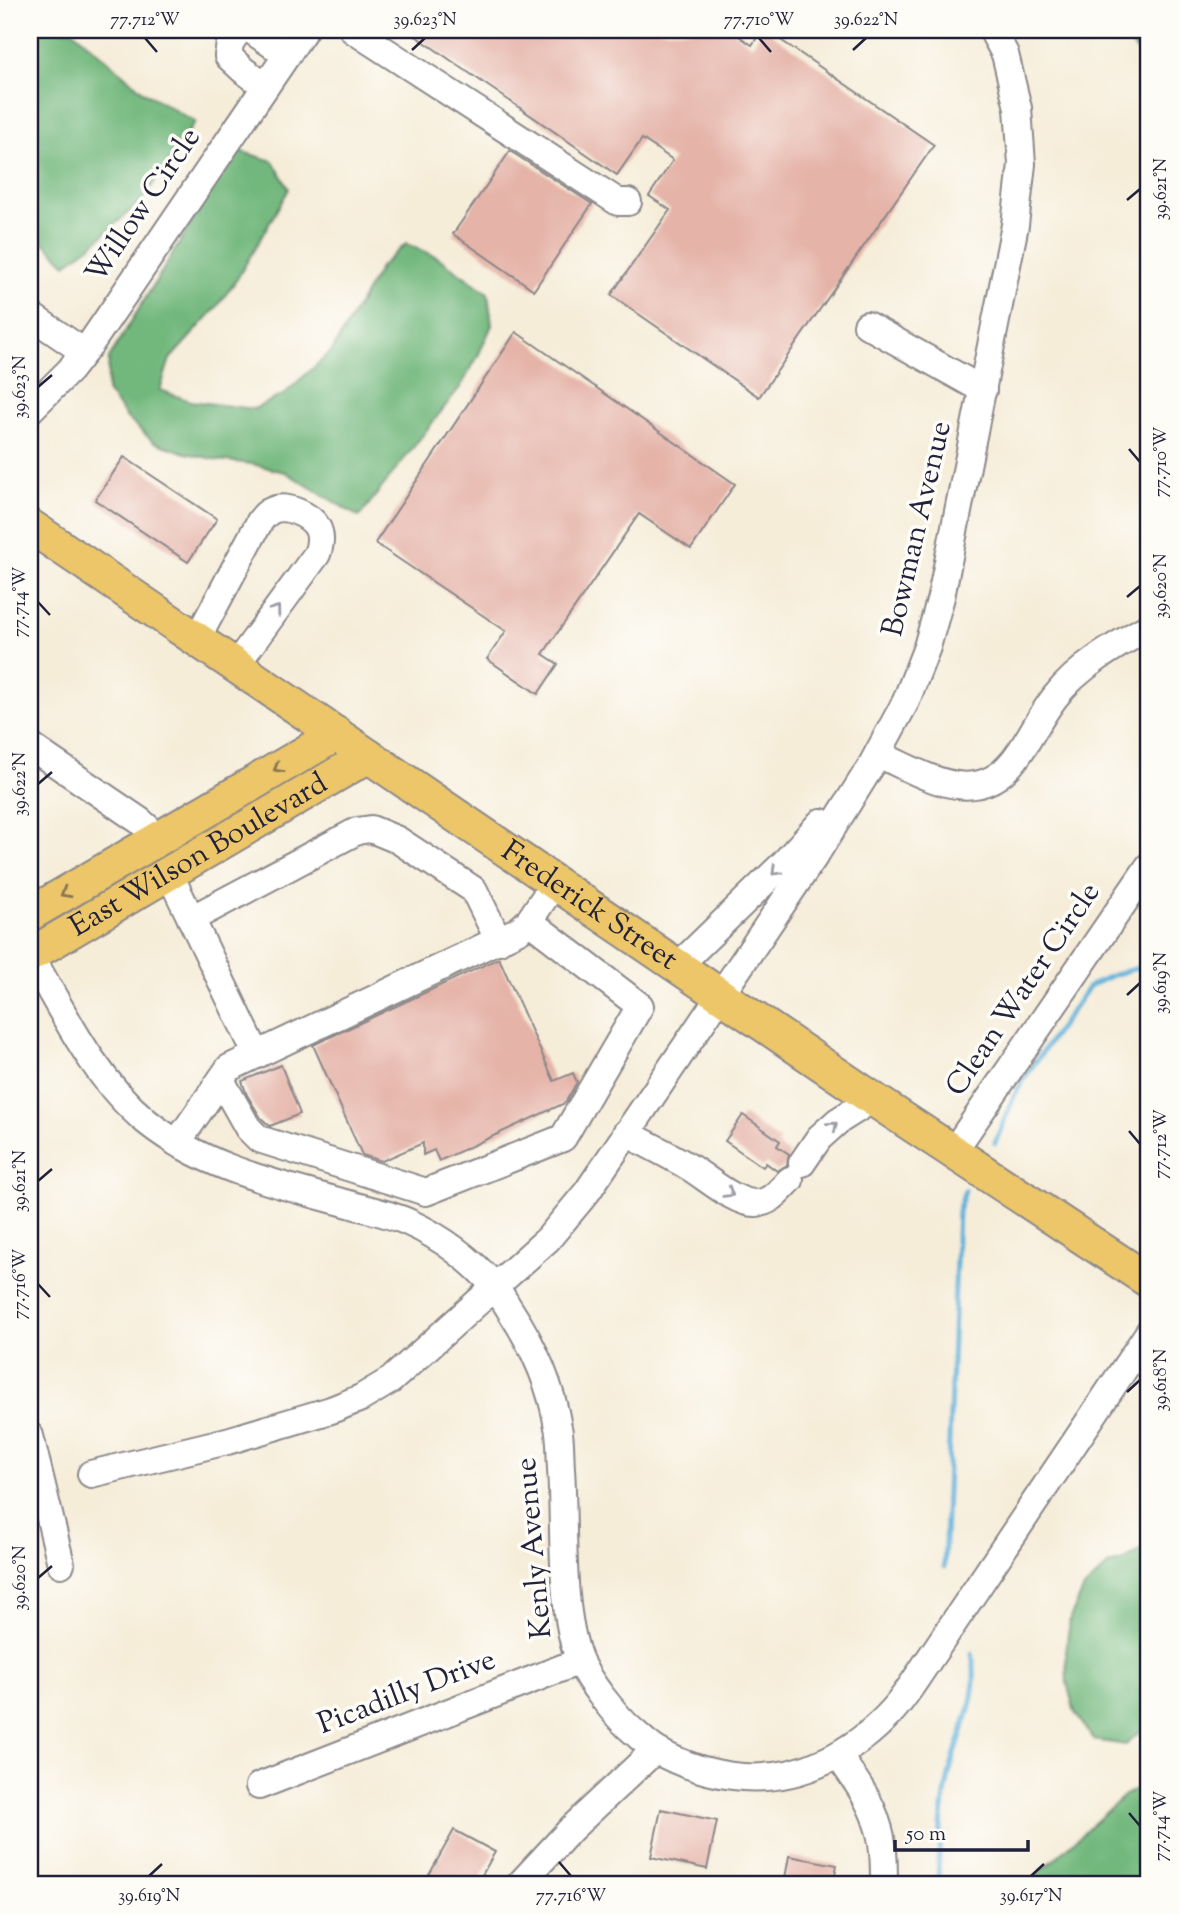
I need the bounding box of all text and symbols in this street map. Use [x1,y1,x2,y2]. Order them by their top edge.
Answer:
text: 77.712°W [110,8,180,34]
text: 39.623°N [393,8,457,34]
text: 77.710°W [724,8,794,34]
text: 39.622°N [834,8,898,34]
street label: Willow Circle [76,119,212,293]
text: 39.621°N [1149,158,1175,220]
text: 39.623°N [8,355,34,419]
street label: Bowman Avenue [872,417,964,641]
text: 77.710°W [1149,427,1175,497]
text: 39.620°N [1149,553,1175,619]
text: 77.714°W [8,567,34,637]
one-way arrow [268,605,280,618]
text: 39.622°N [8,752,34,816]
one-way arrow [273,760,286,773]
street label: East Wilson Boulevard [62,763,336,948]
street label: Frederick Street [492,831,686,982]
one-way arrow [771,862,784,875]
street label: Clean Water Circle [936,874,1112,1106]
one-way arrow [59,885,72,898]
text: 39.619°N [1149,952,1175,1014]
text: 77.712°W [1149,1109,1175,1179]
one-way arrow [825,1122,838,1134]
text: 39.621°N [8,1150,34,1212]
one-way arrow [722,1184,735,1197]
text: 77.716°W [8,1249,34,1319]
text: 39.618°N [1149,1349,1175,1411]
street label: Kenly Avenue [506,1456,564,1640]
text: 39.620°N [8,1545,34,1611]
street label: Picadilly Drive [312,1639,502,1747]
text: 77.714°W [1149,1791,1175,1861]
scale bar [895,1809,1028,1853]
text: 50 m [905,1820,946,1850]
text: 39.619°N [118,1884,180,1910]
text: 77.716°W [536,1884,606,1910]
text: 39.617°N [1000,1884,1062,1910]

